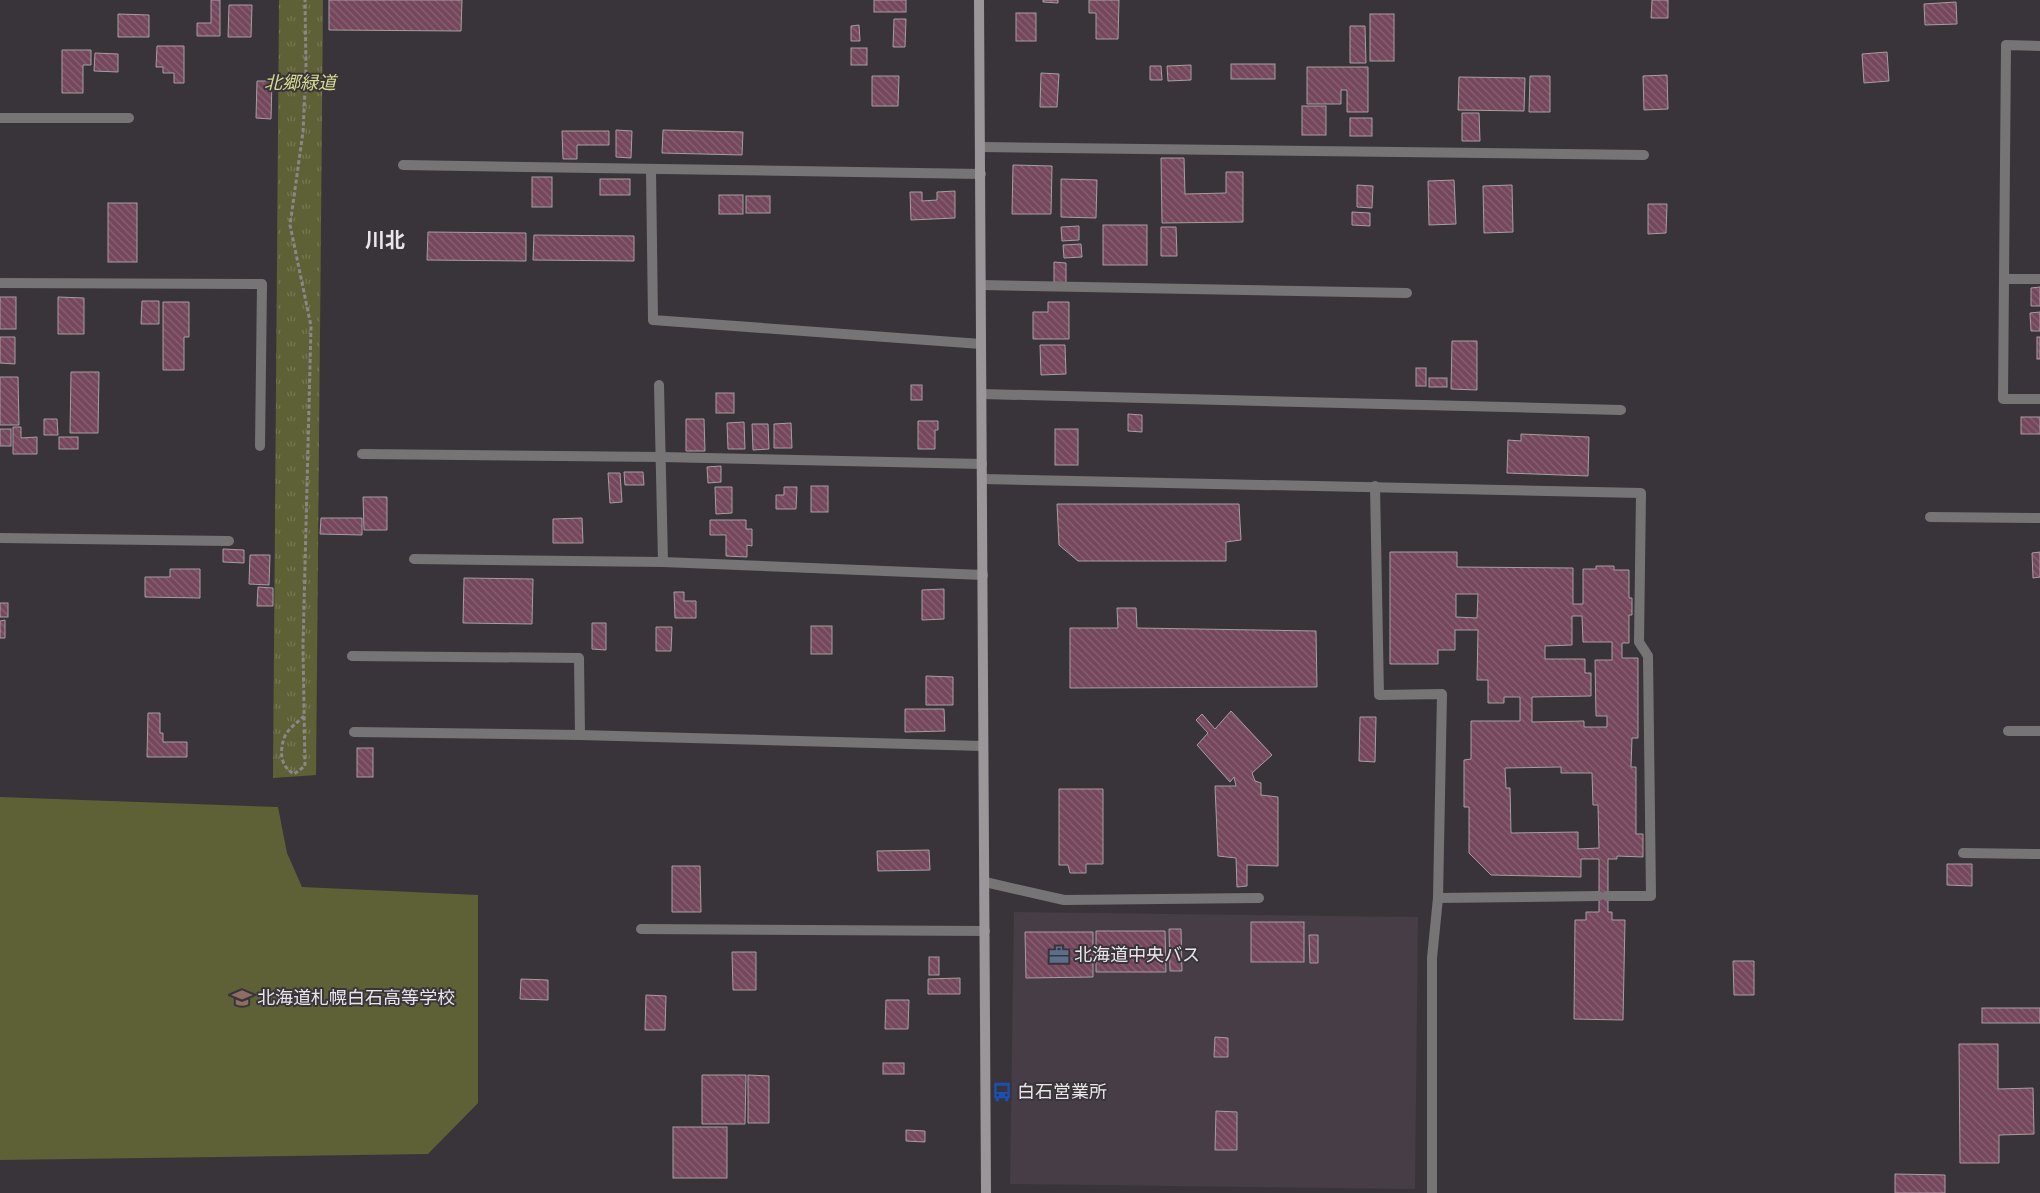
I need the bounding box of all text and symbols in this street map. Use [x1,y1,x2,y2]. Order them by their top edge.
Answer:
park label: 北郷緑道 [264,70,339,97]
district label: 川北 [365,226,405,256]
place label: 北海道中央バス [1074,942,1200,969]
office icon: 北海道中央バス [1048,944,1070,966]
place label: 北海道札幌白石高等学校 [257,985,455,1012]
school or university icon: 北海道札幌白石高等学校 [231,987,253,1009]
place label: 白石営業所 [1017,1079,1107,1106]
bus stop icon: 白石営業所 [991,1081,1013,1103]

